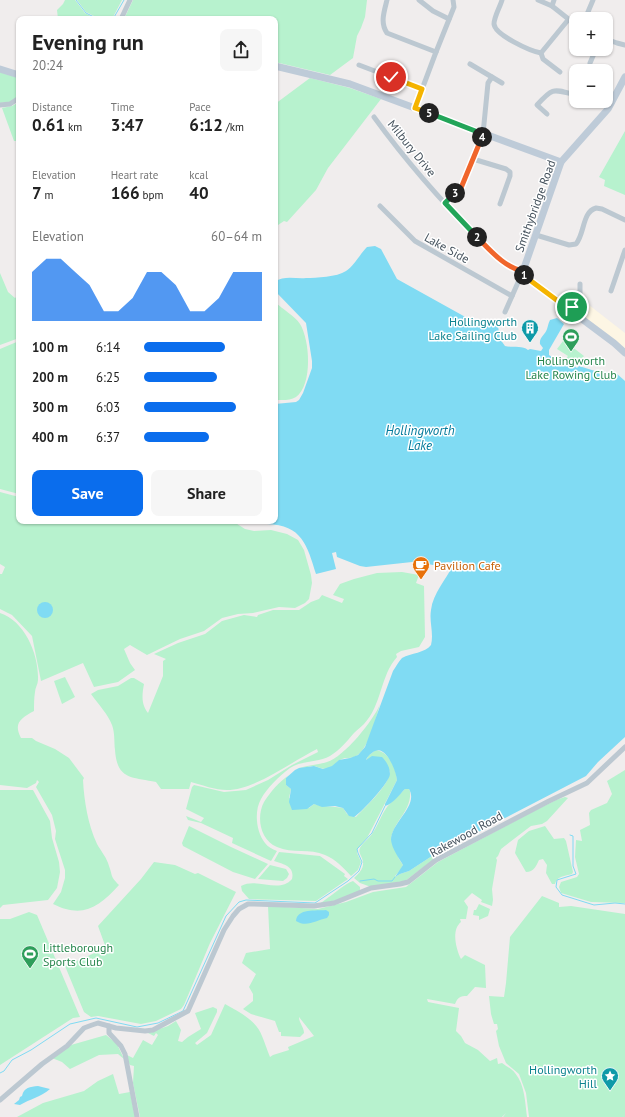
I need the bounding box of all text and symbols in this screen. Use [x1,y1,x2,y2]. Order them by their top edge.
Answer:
map controls [569,12,613,108]
button: + [569,12,613,56]
text: Evening run [32,28,144,56]
button: share [220,29,262,71]
text: 20:24 [32,57,63,74]
pin [374,60,408,94]
button: − [569,64,613,108]
icon: check [380,66,402,88]
text: Distance [32,100,72,114]
text: Time [111,100,134,114]
text: Pace [189,100,211,114]
pin: 5 [419,103,439,123]
text: 5 [426,106,432,120]
text: 0.61 [32,114,65,136]
text: 3:47 [111,114,144,136]
text: 6:12 [189,114,223,136]
street label: Milbury Drive [385,117,439,179]
text: km [65,120,82,134]
text: /km [223,120,244,134]
pin: 4 [472,127,492,147]
text: 4 [479,130,485,144]
street label: Smithybridge Road [511,158,559,254]
text: Elevation [32,168,76,182]
text: Heart rate [111,168,158,182]
text: kcal [189,168,208,182]
text: 7 [32,182,42,204]
text: 166 [111,182,140,204]
text: 40 [189,182,209,204]
pin: 3 [445,183,465,203]
text: 3 [452,186,458,200]
text: m [42,188,54,202]
text: bpm [140,188,163,202]
pin: 2 [467,227,487,247]
text: Elevation [32,228,84,245]
text: 60–64 m [211,228,262,245]
street label: Lake Side [422,230,472,266]
text: 2 [474,230,480,244]
pin: 1 [514,265,534,285]
text: 1 [521,268,527,282]
pin [555,290,589,324]
icon: arrive [561,296,583,318]
place label: Hollingworth Lake Sailing Club [428,314,517,343]
building icon: Hollingworth Lake Sailing Club [520,318,540,343]
sports icon: Hollingworth Lake Rowing Club [561,327,581,352]
text: 100 m [32,339,68,356]
text: 6:14 [96,339,120,356]
place label: Hollingworth Lake Rowing Club [525,353,617,382]
text: 200 m [32,369,68,386]
text: 6:25 [96,369,120,386]
text: 300 m [32,399,68,416]
text: 6:03 [96,399,120,416]
water label: Hollingworth Lake [385,422,455,454]
text: 400 m [32,429,68,446]
text: 6:37 [96,429,120,446]
button: Save [32,470,143,516]
button: Share [151,470,262,516]
cafe icon: Pavilion Cafe [411,555,431,580]
place label: Pavilion Cafe [434,558,501,573]
street label: Rakewood Road [427,808,505,860]
place label: Littleborough Sports Club [43,940,113,969]
sports icon: Littleborough Sports Club [20,944,40,969]
place label: Hollingworth Hill [529,1062,597,1091]
place icon: Hollingworth Hill [600,1066,620,1091]

